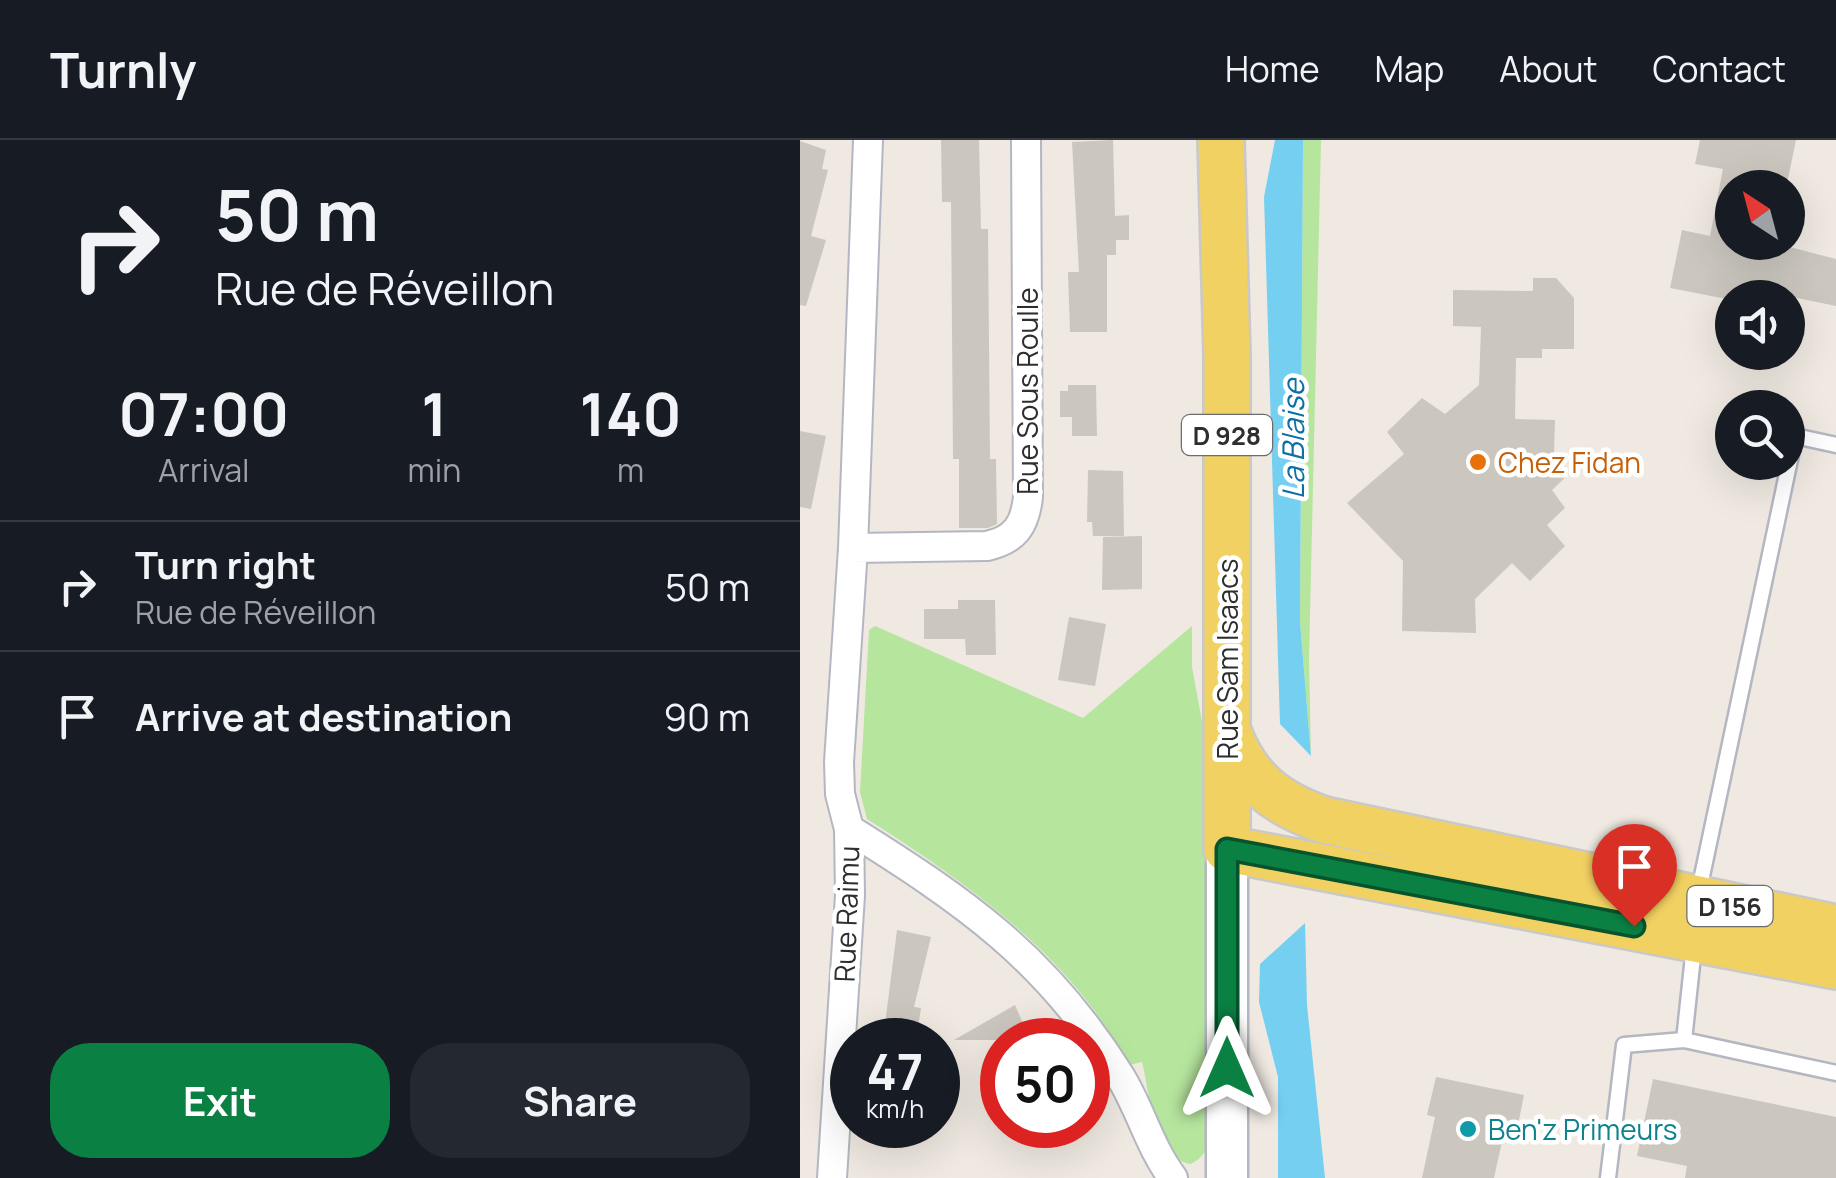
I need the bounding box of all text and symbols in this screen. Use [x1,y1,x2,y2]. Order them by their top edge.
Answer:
text: Turnly [50,37,196,102]
text: Home [1225,45,1320,93]
text: Map [1375,45,1444,93]
text: About [1499,45,1598,93]
text: Contact [1653,45,1786,93]
text: 50 m [215,166,379,262]
north arrow [1715,170,1805,260]
map controls [1715,170,1805,480]
icon: right [50,180,180,310]
text: Rue de Réveillon [215,257,554,319]
button: sound [1715,280,1805,370]
street label: Rue Sous Roulle [1008,287,1046,495]
text: 07:00 [118,372,289,454]
text: 1 [421,372,447,454]
text: 140 [579,372,682,454]
water label: La Blaise [1272,377,1313,499]
button: search [1715,390,1805,480]
road number: D 928 [1182,415,1272,455]
place label: Chez Fidan [1498,443,1641,481]
text: Arrival [158,448,249,492]
text: min [408,448,461,492]
text: m [617,448,644,492]
marker: Chez Fidan [1467,451,1489,473]
text: Turn right [135,538,316,590]
icon: right [50,559,105,614]
street label: Rue Sam Isaacs [1208,559,1246,759]
text: 50 m [665,560,750,612]
text: Rue de Réveillon [135,590,376,634]
icon: arrive [50,689,105,744]
text: Arrive at destination [135,690,512,742]
text: 90 m [663,690,750,742]
pin [1592,824,1677,927]
icon: arrive [1607,839,1662,894]
street label: Rue Raimu [825,845,867,983]
road number: D 156 [1688,886,1772,926]
position arrow [1175,1016,1279,1120]
speed limit sign: 50 [980,1018,1110,1148]
text: 47 [866,1037,924,1105]
button: Exit [50,1043,390,1158]
button: Share [410,1043,750,1158]
text: km/h [866,1091,924,1126]
place label: Ben'z Primeurs [1488,1110,1677,1148]
marker: Ben'z Primeurs [1457,1118,1479,1140]

